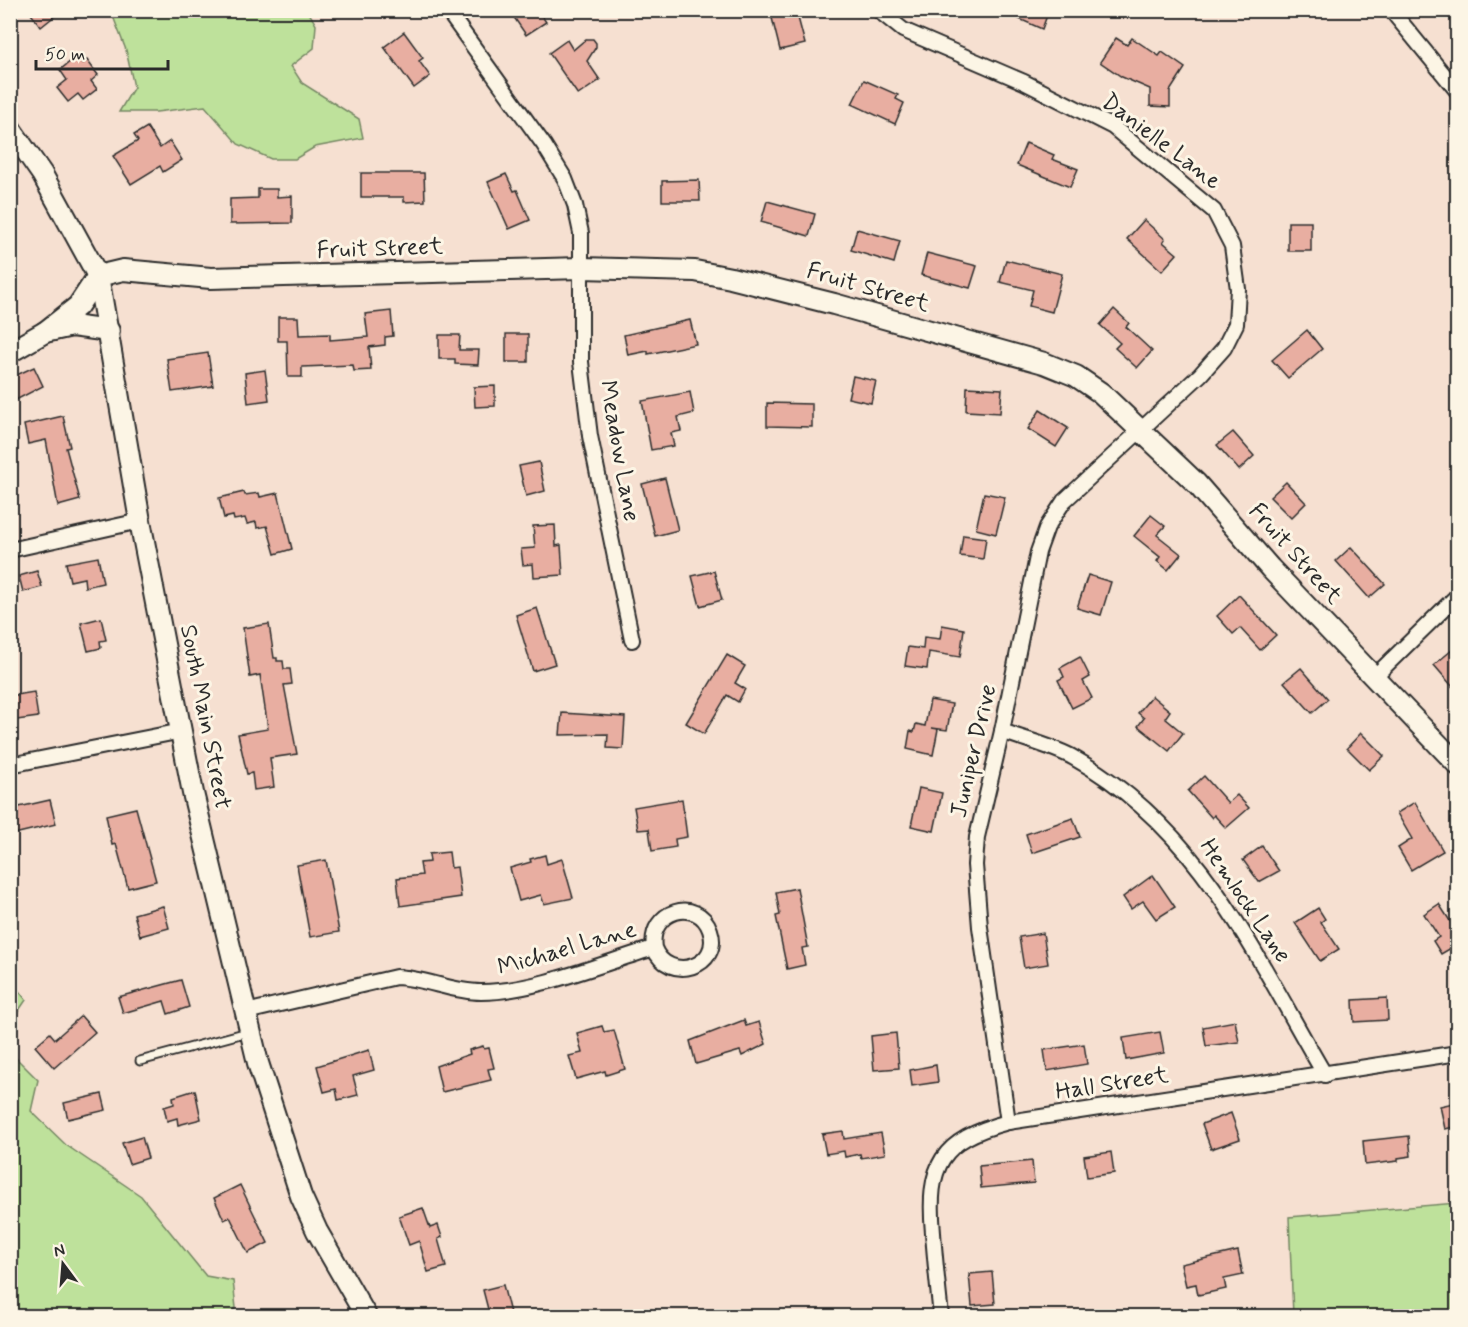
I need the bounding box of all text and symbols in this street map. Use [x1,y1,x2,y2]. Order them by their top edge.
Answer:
scale bar [36,33,168,71]
text: 50 m [45,43,85,67]
street label: Danielle Lane [1095,87,1227,197]
street label: Fruit Street [316,231,444,267]
street label: Fruit Street [803,256,933,320]
street label: Meadow Lane [591,378,647,524]
street label: Fruit Street [1241,497,1349,611]
street label: South Main Street [172,622,238,812]
street label: Juniper Drive [944,681,1004,821]
street label: Hemlock Lane [1192,833,1298,969]
street label: Michael Lane [494,914,640,984]
street label: Hall Street [1053,1060,1171,1108]
north arrow [33,1234,93,1294]
text: N [51,1239,67,1263]

